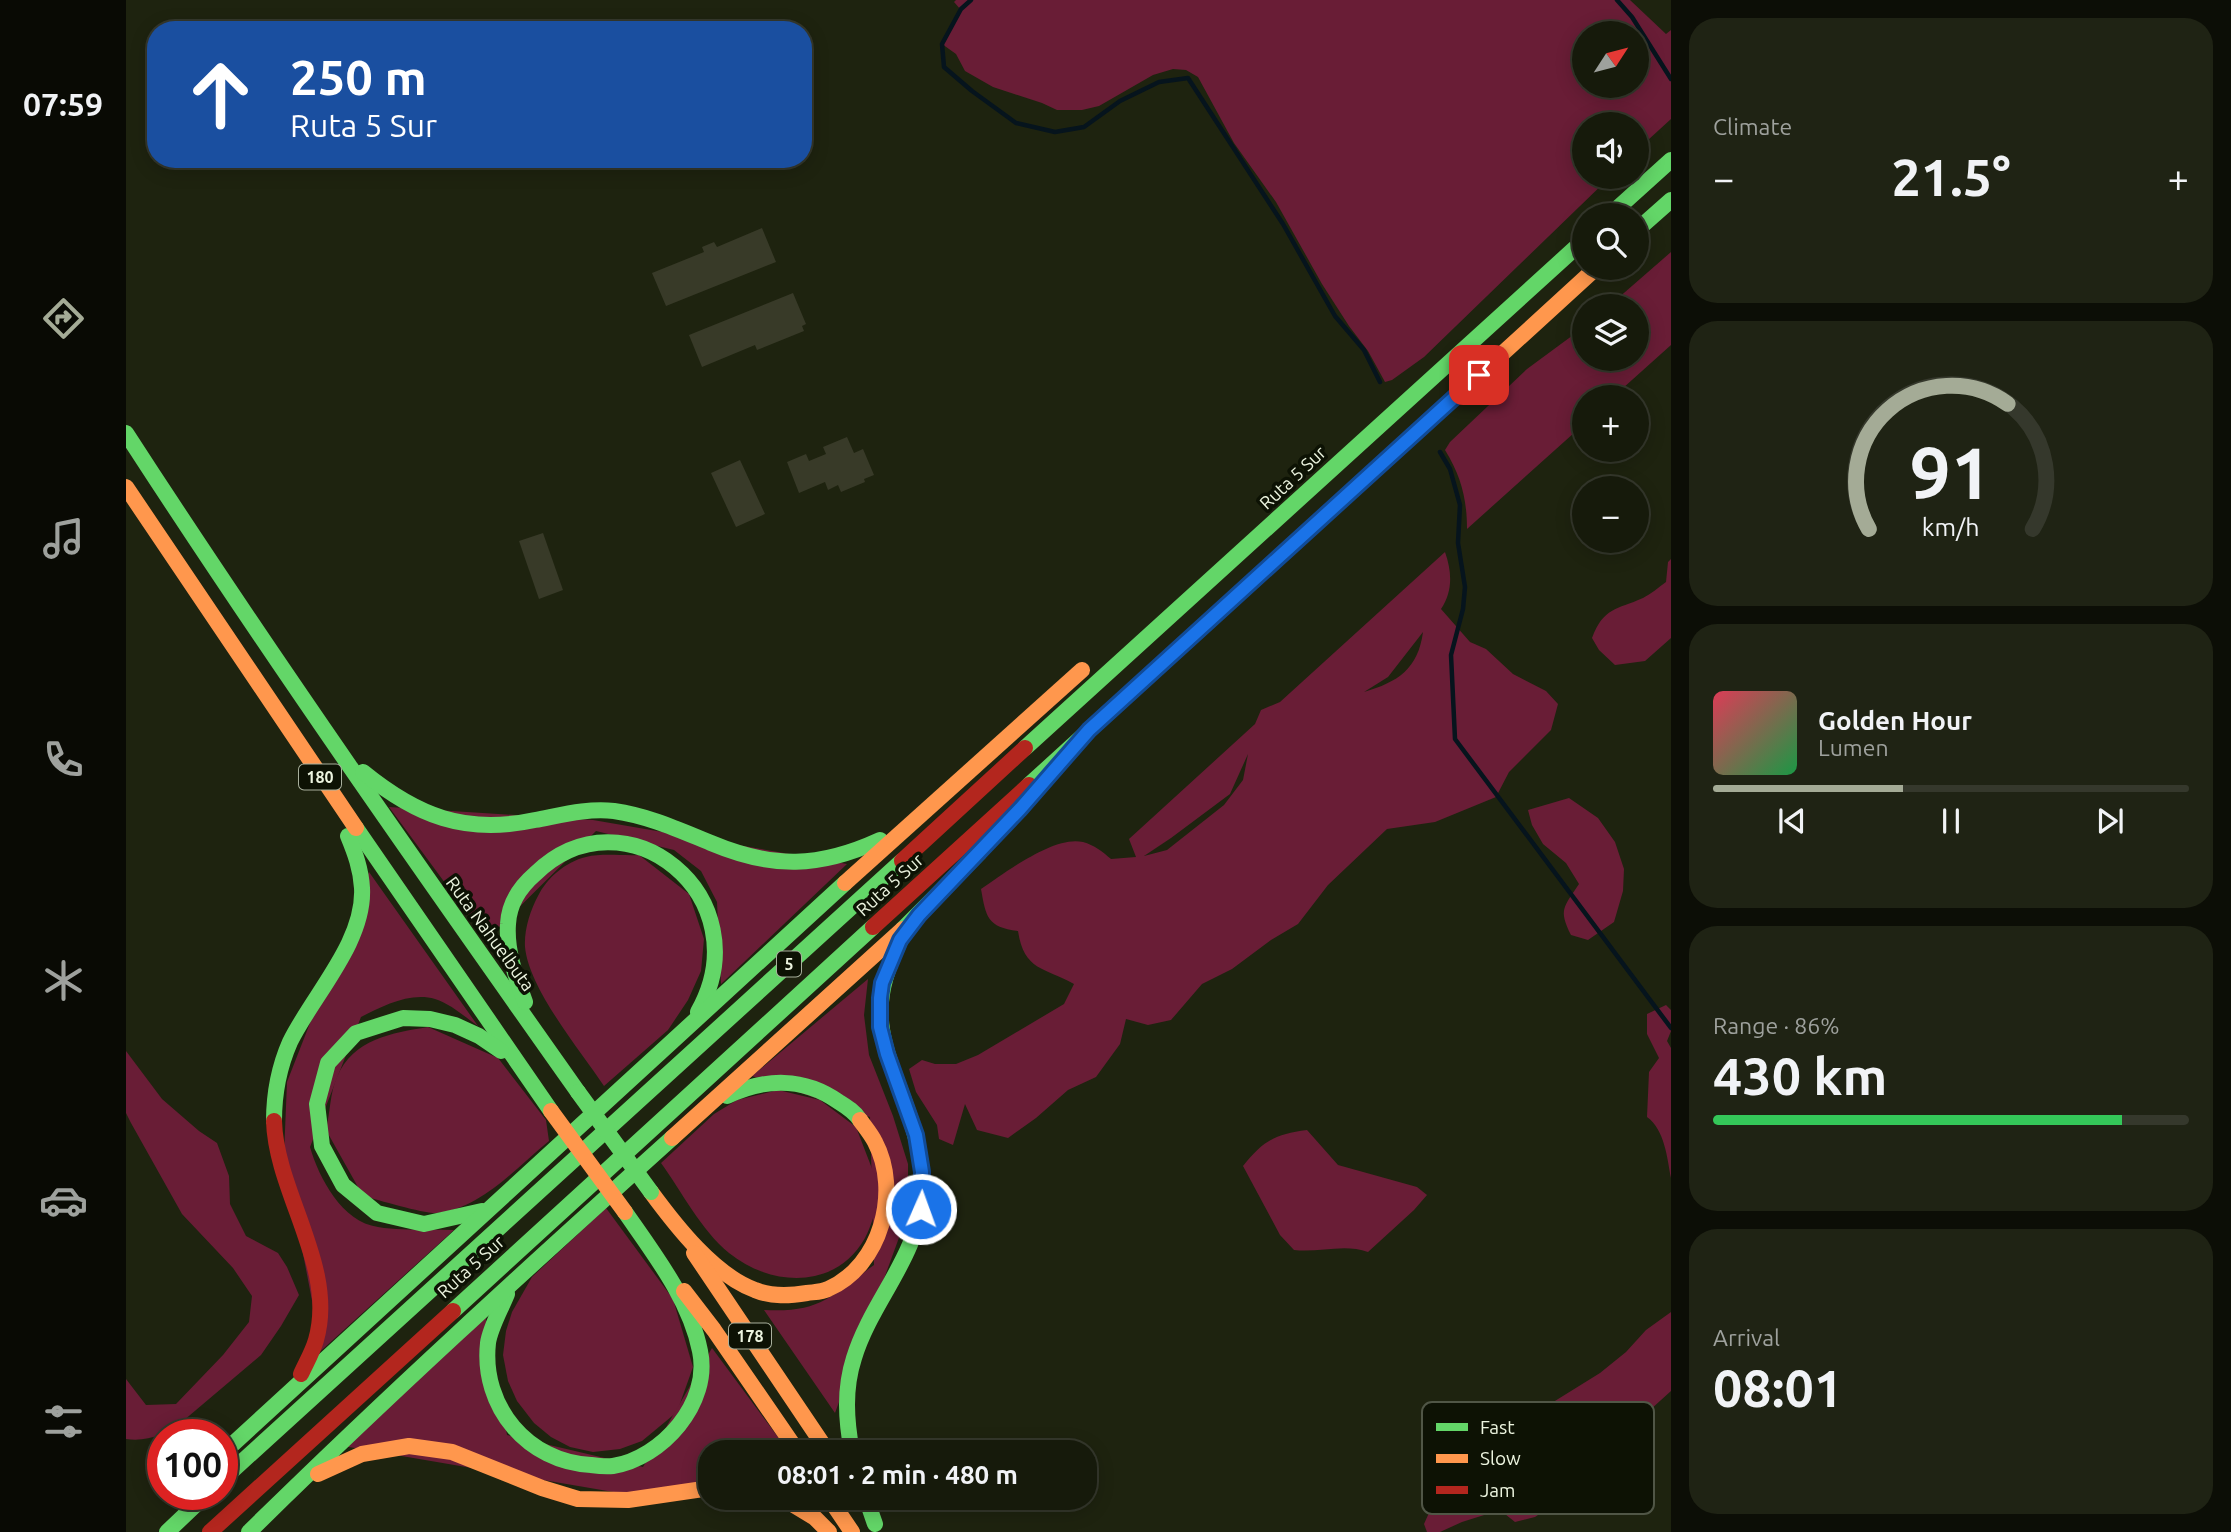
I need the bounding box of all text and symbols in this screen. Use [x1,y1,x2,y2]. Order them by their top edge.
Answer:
north arrow [1572,21,1648,98]
map controls [1572,21,1649,553]
icon: ahead [175,49,266,140]
text: 250 m [290,49,427,104]
text: 07:59 [23,86,103,122]
text: Ruta 5 Sur [290,107,437,143]
button: sound [1572,112,1649,189]
text: Climate [1713,114,1792,139]
text: 21.5° [1891,148,2011,206]
text: − [1713,157,1734,199]
text: + [2168,157,2189,199]
button: search [1572,203,1649,280]
icon: directions [39,294,88,343]
button: layers [1572,294,1649,371]
pin [1449,345,1509,405]
icon: arrive [1460,356,1498,394]
button: + [1572,385,1649,462]
text: 91 [1910,432,1992,514]
street label: Ruta 5 Sur [1255,442,1330,513]
button: − [1572,476,1649,553]
text: km/h [1922,513,1980,541]
icon: music [39,514,88,563]
text: Golden Hour [1818,706,1972,735]
icon: phone [39,735,88,784]
text: Lumen [1818,735,1889,760]
road number: 180 [299,764,341,790]
icon: previous [1773,802,1811,840]
icon: pause [1932,802,1970,840]
icon: next [2091,802,2129,840]
street label: Ruta 5 Sur [852,849,927,919]
street label: Ruta Nahuelbuta [443,872,539,994]
road number: 5 [777,952,801,976]
icon: climate [39,956,88,1005]
text: Range · 86% [1713,1013,1840,1038]
text: 430 km [1713,1047,1887,1105]
position arrow [884,1172,958,1246]
icon: car [39,1176,88,1225]
street label: Ruta 5 Sur [433,1231,508,1301]
road number: 178 [729,1324,771,1348]
text: Arrival [1713,1325,1780,1350]
text: 08:01 [1713,1359,1843,1417]
icon: filters [39,1397,88,1446]
legend [1422,1402,1654,1514]
text: Fast [1480,1416,1515,1438]
speed limit sign: 100 [147,1419,238,1510]
text: Slow [1480,1447,1521,1469]
text: 08:01 · 2 min · 480 m [777,1460,1018,1489]
text: Jam [1480,1479,1516,1501]

